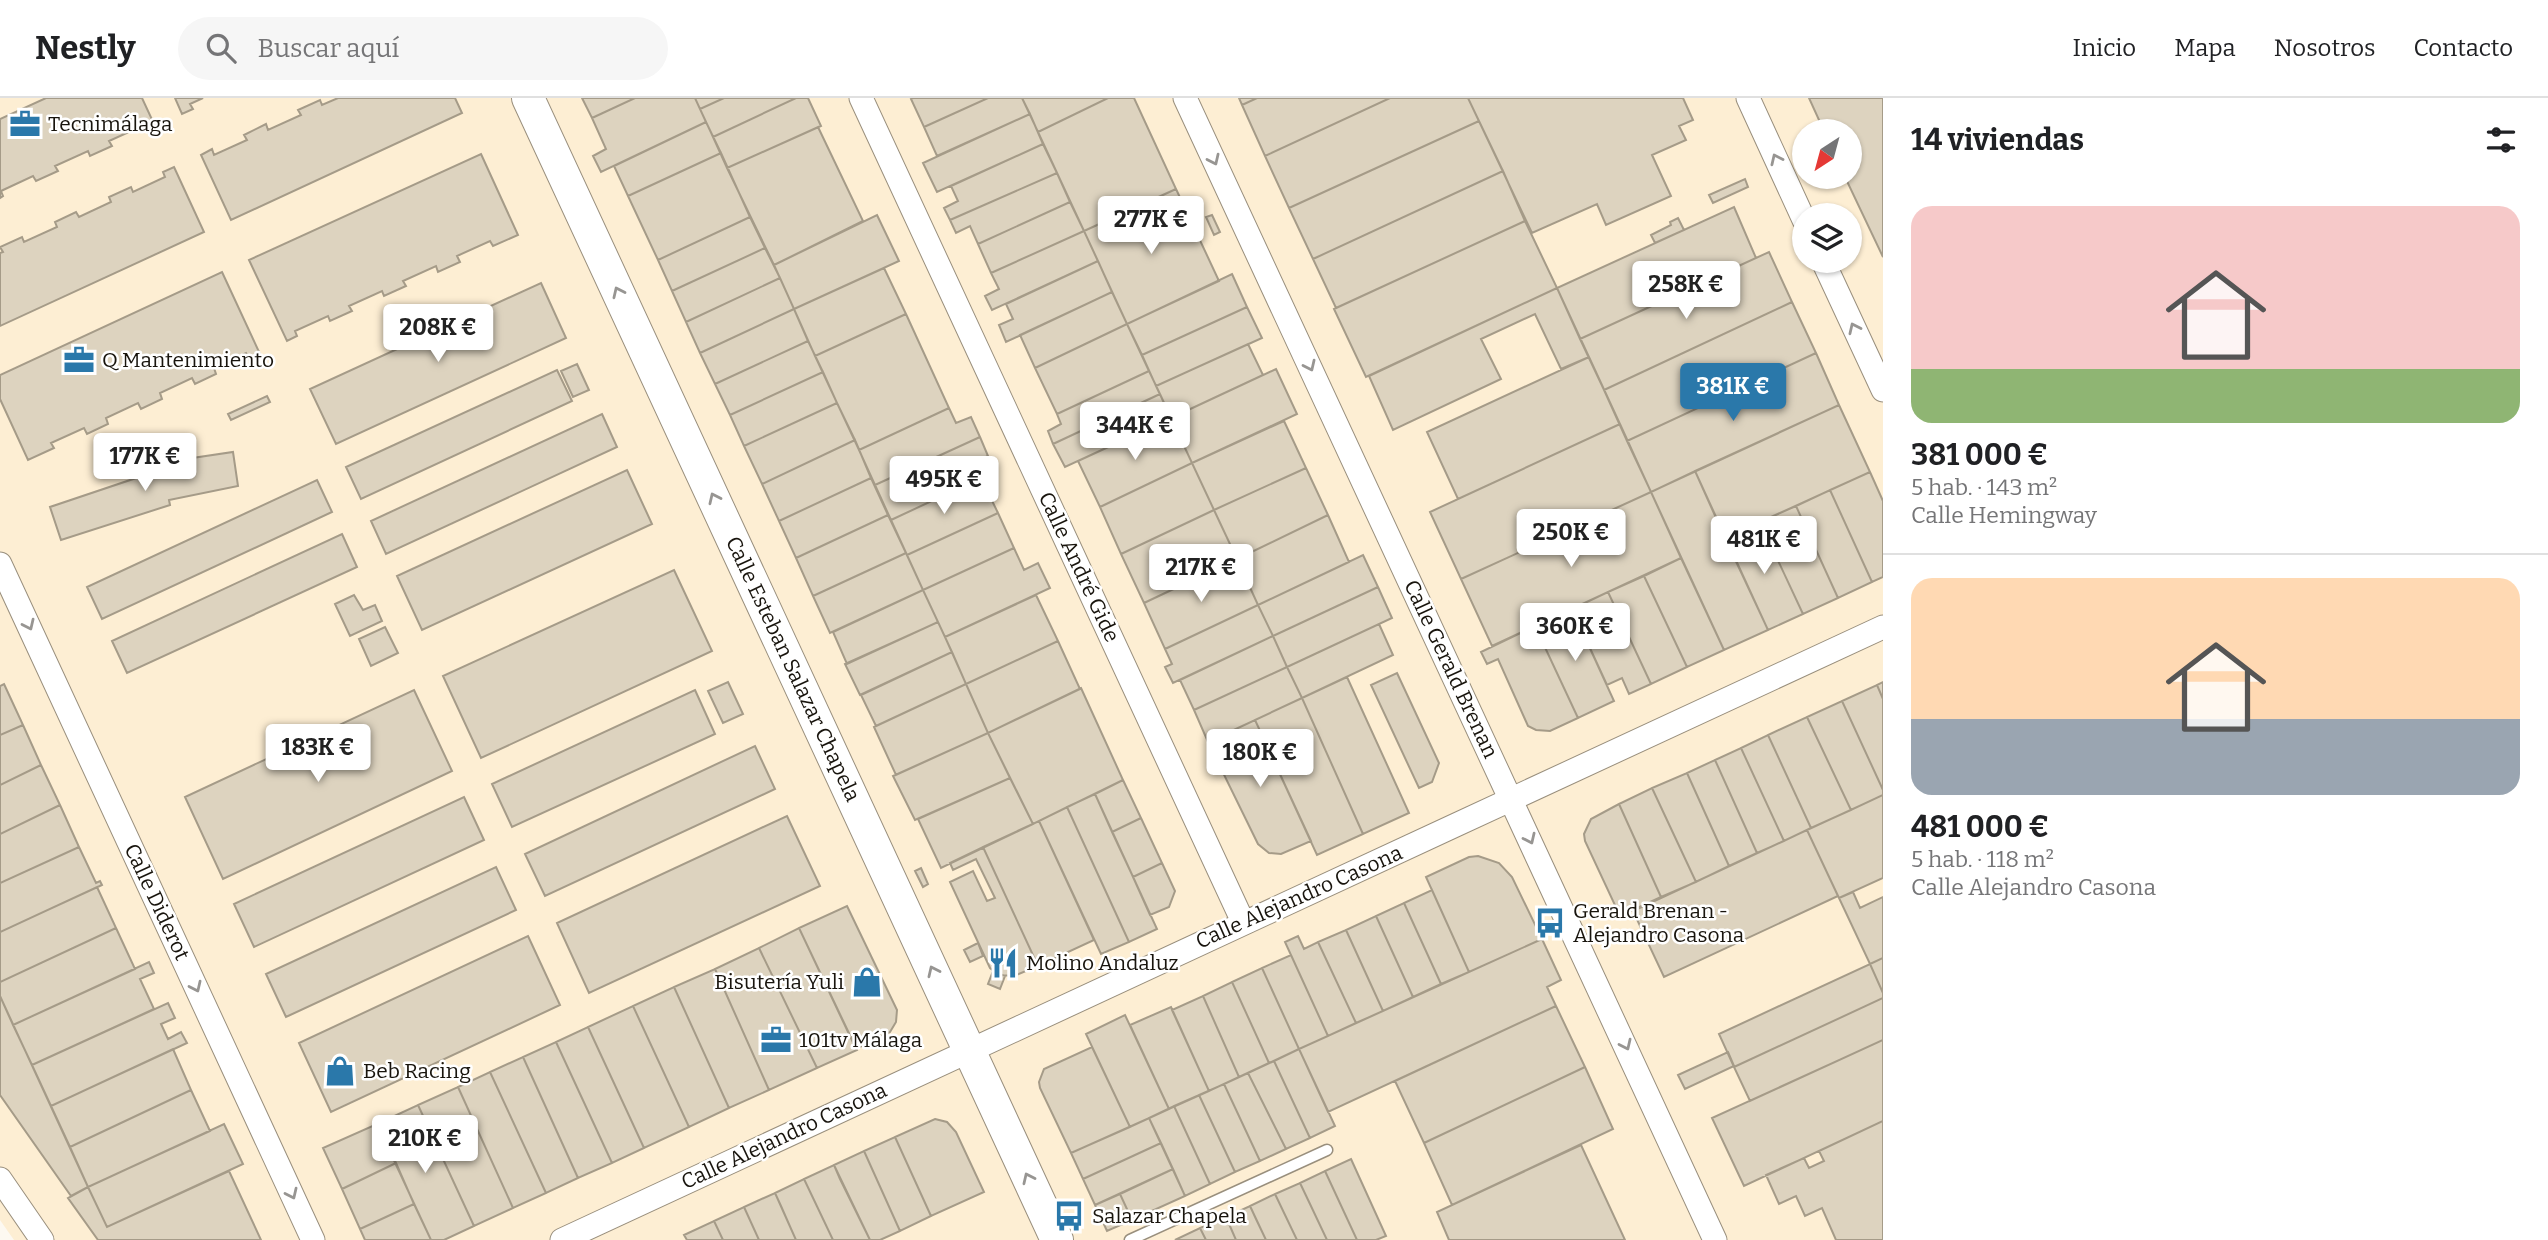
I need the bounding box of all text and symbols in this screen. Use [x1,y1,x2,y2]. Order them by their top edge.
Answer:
search box [178,17,668,80]
text: Nestly [35,28,136,68]
icon: search [202,29,240,67]
text: Buscar aquí [258,33,399,64]
text: Inicio [2072,34,2136,62]
text: Mapa [2174,34,2236,62]
text: Nosotros [2274,34,2375,62]
text: Contacto [2413,34,2513,62]
office icon: Tecnimálaga [8,107,42,141]
place label: Tecnimálaga [48,111,173,137]
north arrow [1792,119,1862,189]
map controls [1792,119,1862,273]
icon: filters [2482,121,2520,159]
text: 14 viviendas [1911,122,2084,158]
one-way arrow [1206,153,1220,165]
one-way arrow [1770,154,1784,166]
pin: 277K € [1094,197,1208,256]
button: layers [1792,203,1862,273]
text: 277K € [1114,205,1188,233]
icon: home [2153,252,2279,378]
pin: 258K € [1629,262,1743,321]
text: 258K € [1648,270,1724,298]
one-way arrow [612,287,626,299]
pin: 208K € [381,304,495,364]
text: 208K € [399,313,477,341]
one-way arrow [1849,323,1863,335]
office icon: Q Mantenimiento [62,343,96,377]
place label: Q Mantenimiento [102,347,274,373]
one-way arrow [1302,359,1316,371]
pin: 381K € [1676,364,1790,423]
text: 381K € [1696,372,1770,400]
pin: 344K € [1078,402,1192,462]
text: 344K € [1096,411,1174,439]
pin: 177K € [88,434,202,493]
text: 381 000 € [1911,437,2048,473]
text: 177K € [109,442,181,470]
pin: 495K € [887,456,1001,516]
text: 495K € [906,465,982,493]
text: 5 hab. · 143 m² [1911,473,2057,501]
street label: Calle André Gide [1033,488,1125,646]
one-way arrow [708,493,722,505]
text: Calle Hemingway [1911,501,2097,529]
pin: 250K € [1514,510,1628,569]
pin: 481K € [1707,517,1821,576]
text: 250K € [1533,518,1609,546]
text: 481K € [1727,525,1801,553]
street label: Calle Esteban Salazar Chapela [720,532,866,806]
pin: 217K € [1144,545,1258,604]
text: 217K € [1165,553,1237,581]
street label: Calle Gerald Brenan [1398,576,1504,762]
pin: 360K € [1518,603,1632,663]
text: 360K € [1536,612,1614,640]
one-way arrow [21,618,35,631]
icon: home [2153,624,2279,750]
pin: 183K € [261,724,375,784]
pin: 180K € [1203,730,1317,789]
text: 183K € [282,733,354,761]
text: 180K € [1222,738,1298,766]
text: 481 000 € [1911,809,2049,845]
one-way arrow [1522,832,1536,844]
street label: Calle Alejandro Casona [1192,839,1407,954]
street label: Calle Diderot [119,840,196,965]
text: 5 hab. · 118 m² [1911,845,2054,873]
text: Calle Alejandro Casona [1911,873,2156,901]
place label: Gerald Brenan - Alejandro Casona [1573,898,1745,948]
bus stop icon: Gerald Brenan - Alejandro Casona [1533,906,1567,940]
restaurant icon: Molino Andaluz [986,946,1020,980]
place label: Molino Andaluz [1026,950,1179,976]
shop icon: Bisutería Yuli [850,965,884,999]
one-way arrow [927,966,941,979]
place label: Bisutería Yuli [714,969,844,995]
one-way arrow [188,980,202,993]
office icon: 101tv Málaga [759,1023,793,1057]
place label: 101tv Málaga [799,1027,923,1053]
one-way arrow [1617,1038,1631,1051]
shop icon: Beb Racing [323,1054,357,1088]
place label: Beb Racing [363,1058,471,1084]
street label: Calle Alejandro Casona [677,1077,891,1195]
pin: 210K € [368,1116,482,1175]
text: 210K € [388,1124,462,1152]
one-way arrow [1022,1173,1036,1185]
one-way arrow [284,1187,298,1199]
bus stop icon: Salazar Chapela [1052,1199,1086,1233]
place label: Salazar Chapela [1092,1203,1247,1229]

